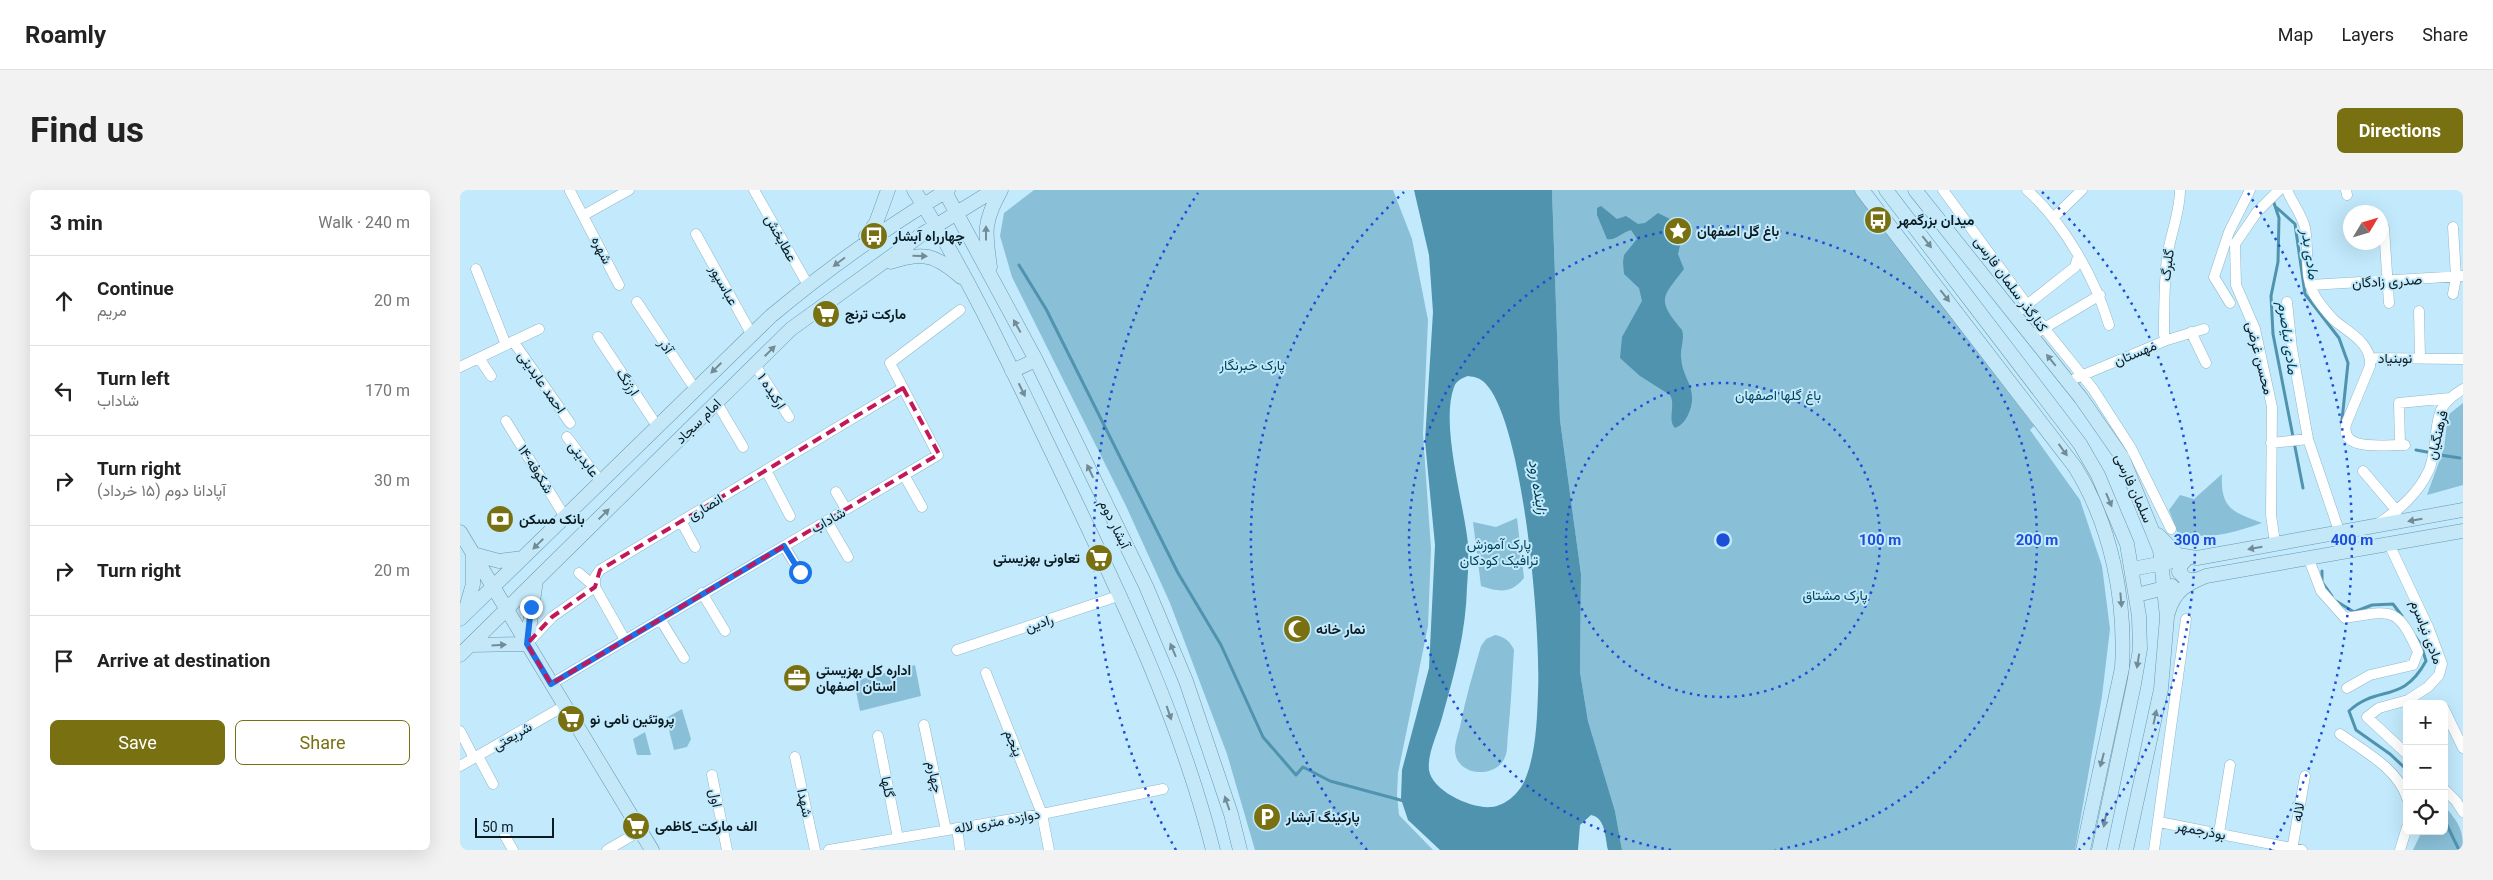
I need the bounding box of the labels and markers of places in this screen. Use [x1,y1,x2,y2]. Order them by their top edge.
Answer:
bus stop icon: میدان بزرگمهر [1863,205,1893,235]
place label: میدان بزرگمهر [1896,212,1975,229]
place icon: باغ گل اصفهان [1663,216,1693,246]
bus stop icon: چهارراه آبشار [859,221,889,251]
place label: باغ گل اصفهان [1697,223,1779,241]
place label: چهارراه آبشار [892,228,965,246]
supermarket icon: مارکت ترنج [811,299,841,329]
place label: مارکت ترنج [845,306,907,324]
bank icon: بانک مسکن [485,504,515,534]
place label: بانک مسکن [519,511,585,528]
centre of rings [1714,531,1732,549]
supermarket icon: تعاونی بهزیستی [1084,543,1114,573]
place label: تعاونی بهزیستی [993,550,1081,567]
mosque icon: نمار خانه [1282,614,1312,644]
place label: نمار خانه [1316,621,1366,638]
place label: اداره کل بهزیستی استان اصفهان [816,662,911,695]
office icon: اداره کل بهزیستی استان اصفهان [782,663,812,693]
supermarket icon: پروتئین نامی نو [556,704,586,734]
place label: پروتئین نامی نو [590,711,675,729]
parking icon: پارکینگ آبشار [1252,802,1282,832]
place label: پارکینگ آبشار [1285,809,1360,827]
supermarket icon: الف مارکت_کاظمی [621,811,651,841]
place label: الف مارکت_کاظمی [655,818,757,835]

